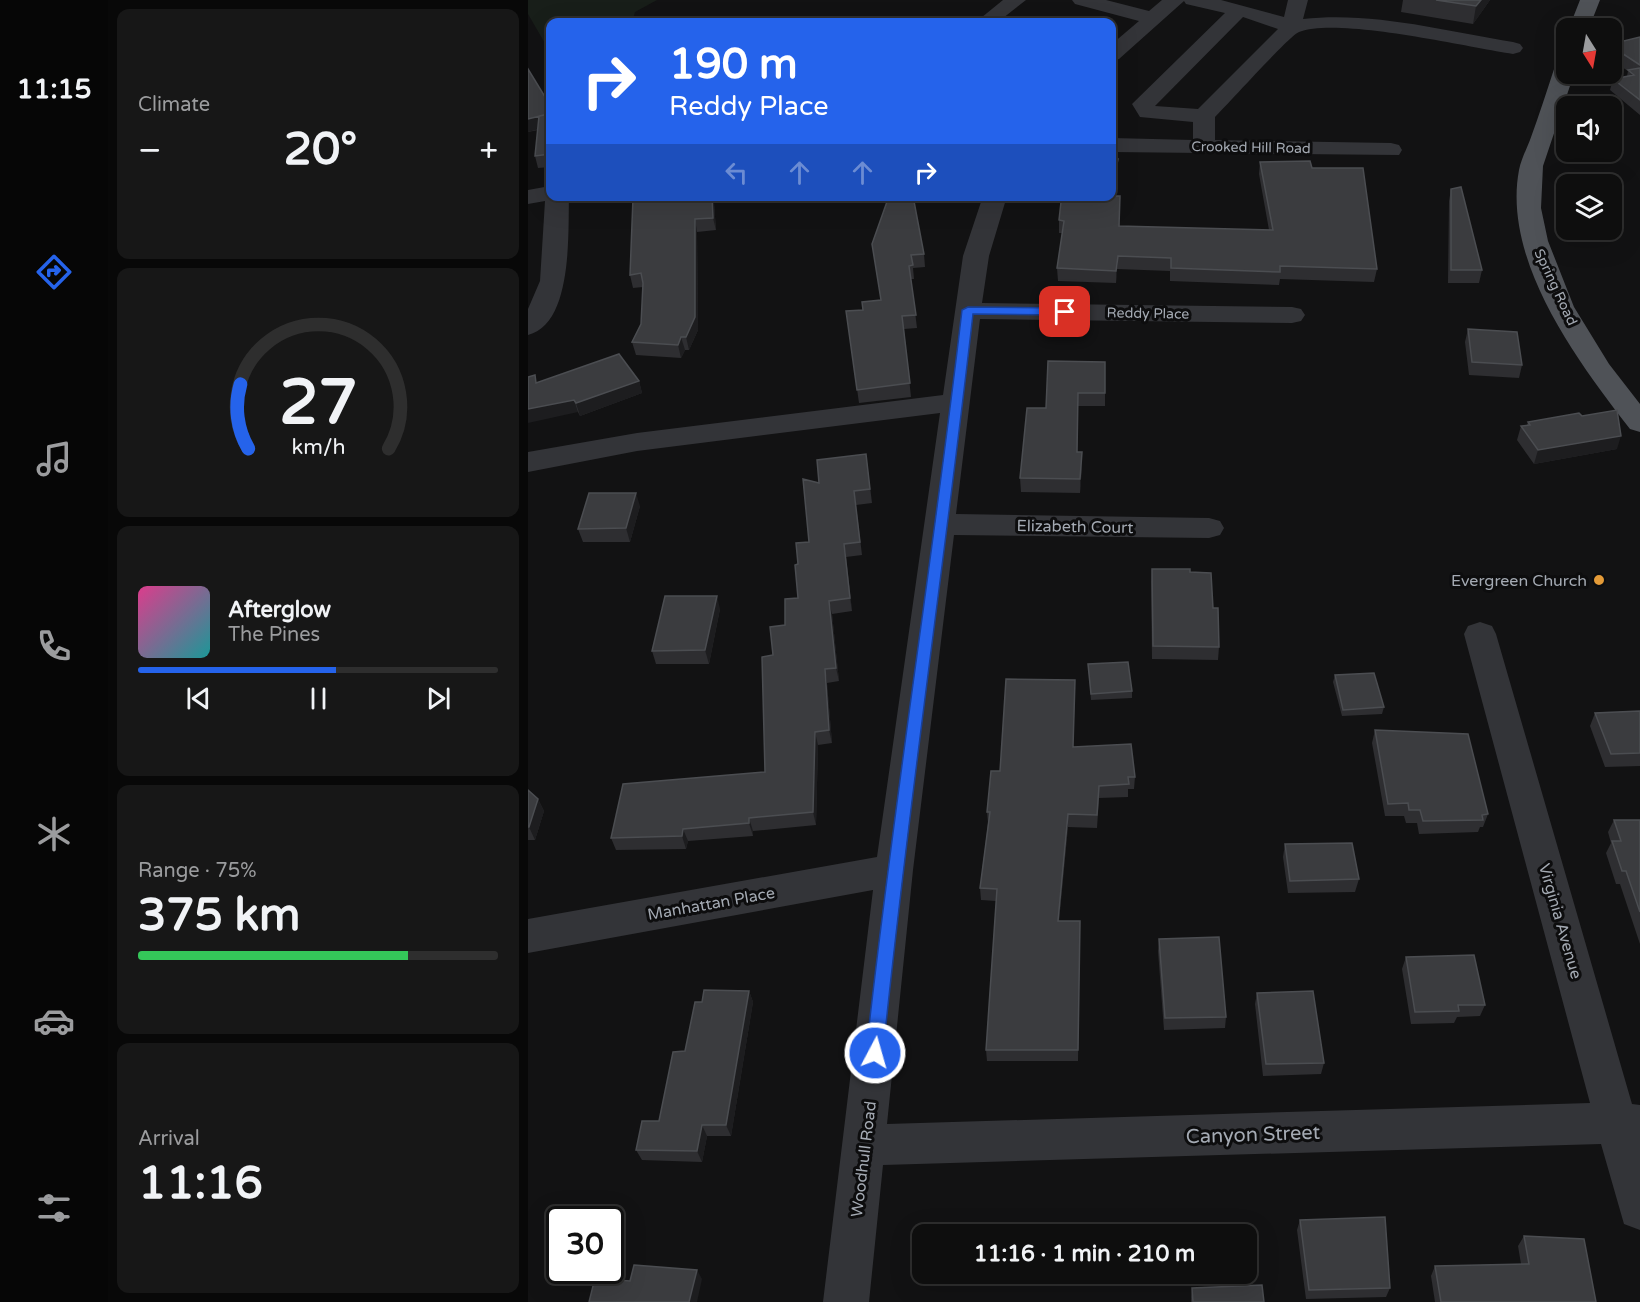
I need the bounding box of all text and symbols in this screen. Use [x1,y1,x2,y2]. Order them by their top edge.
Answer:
north arrow [1556,18,1622,84]
map controls [1556,18,1622,240]
text: 190 m [669,39,798,90]
icon: right [570,42,648,120]
text: 11:15 [17,73,91,106]
text: Reddy Place [669,90,829,123]
text: Climate [138,93,210,117]
button: sound [1556,96,1622,162]
text: 20° [284,123,357,177]
text: − [138,131,162,170]
text: + [479,131,498,170]
street label: Crooked Hill Road [1191,138,1311,157]
icon: left [720,156,753,189]
icon: ahead [783,156,816,189]
icon: ahead [846,156,879,189]
icon: right [909,156,942,189]
button: layers [1556,174,1622,240]
street label: Spring Road [1530,246,1581,328]
icon: directions [33,251,75,293]
pin [1039,286,1090,337]
icon: arrive [1048,295,1081,328]
street label: Reddy Place [1106,304,1190,323]
text: 27 [279,367,357,442]
text: km/h [291,435,345,461]
icon: music [33,438,75,480]
street label: Elizabeth Court [1016,516,1134,538]
place label: Evergreen Church [1451,571,1587,591]
marker: Evergreen Church [1592,573,1606,587]
text: Afterglow [228,597,331,623]
text: The Pines [228,623,320,647]
icon: phone [33,625,75,667]
icon: previous [182,682,215,715]
icon: pause [302,682,335,715]
icon: next [422,682,455,715]
icon: climate [33,813,75,855]
text: Range · 75% [138,859,257,883]
street label: Virginia Avenue [1534,861,1586,981]
street label: Manhattan Place [646,883,776,925]
text: 375 km [138,889,300,943]
icon: car [33,1000,75,1042]
position arrow [843,1021,907,1085]
street label: Woodhull Road [847,1100,881,1218]
street label: Canyon Street [1185,1121,1321,1149]
text: Arrival [138,1127,200,1151]
text: 11:16 [138,1157,263,1211]
icon: filters [33,1187,75,1229]
speed limit sign: 30 [546,1206,624,1284]
text: 11:16 · 1 min · 210 m [974,1241,1195,1267]

